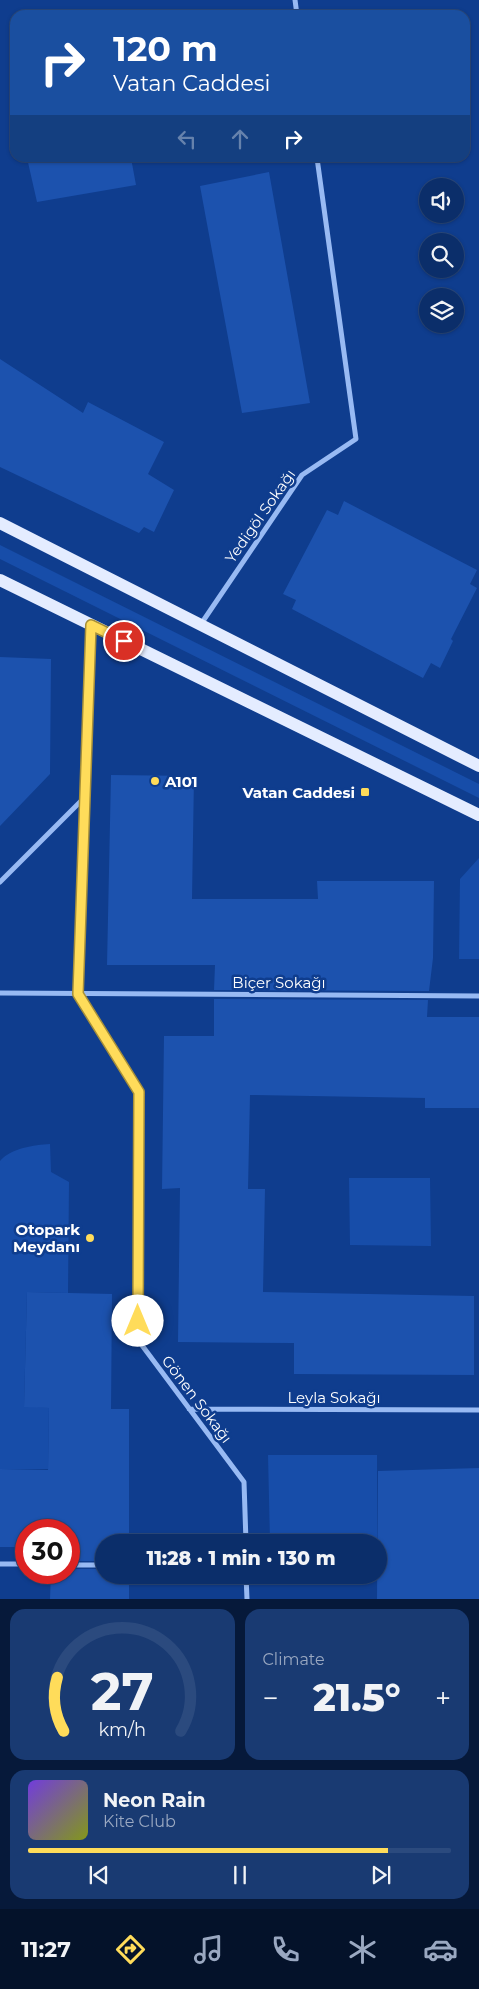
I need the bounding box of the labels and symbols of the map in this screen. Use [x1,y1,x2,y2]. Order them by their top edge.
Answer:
street label: Yedigöl Sokağı [221,465,299,567]
pin [103,620,145,662]
place label: A101 [164,772,198,791]
marker: A101 [149,775,161,787]
place label: Vatan Caddesi [241,783,355,802]
marker: Vatan Caddesi [359,786,371,798]
street label: Biçer Sokağı [232,973,326,992]
place label: Otopark Meydanı [13,1220,80,1256]
marker: Otopark Meydanı [84,1232,96,1244]
position arrow [111,1294,163,1346]
street label: Gönen Sokağı [158,1351,236,1447]
street label: Leyla Sokağı [287,1388,381,1407]
speed limit sign: 30 [15,1519,80,1584]

